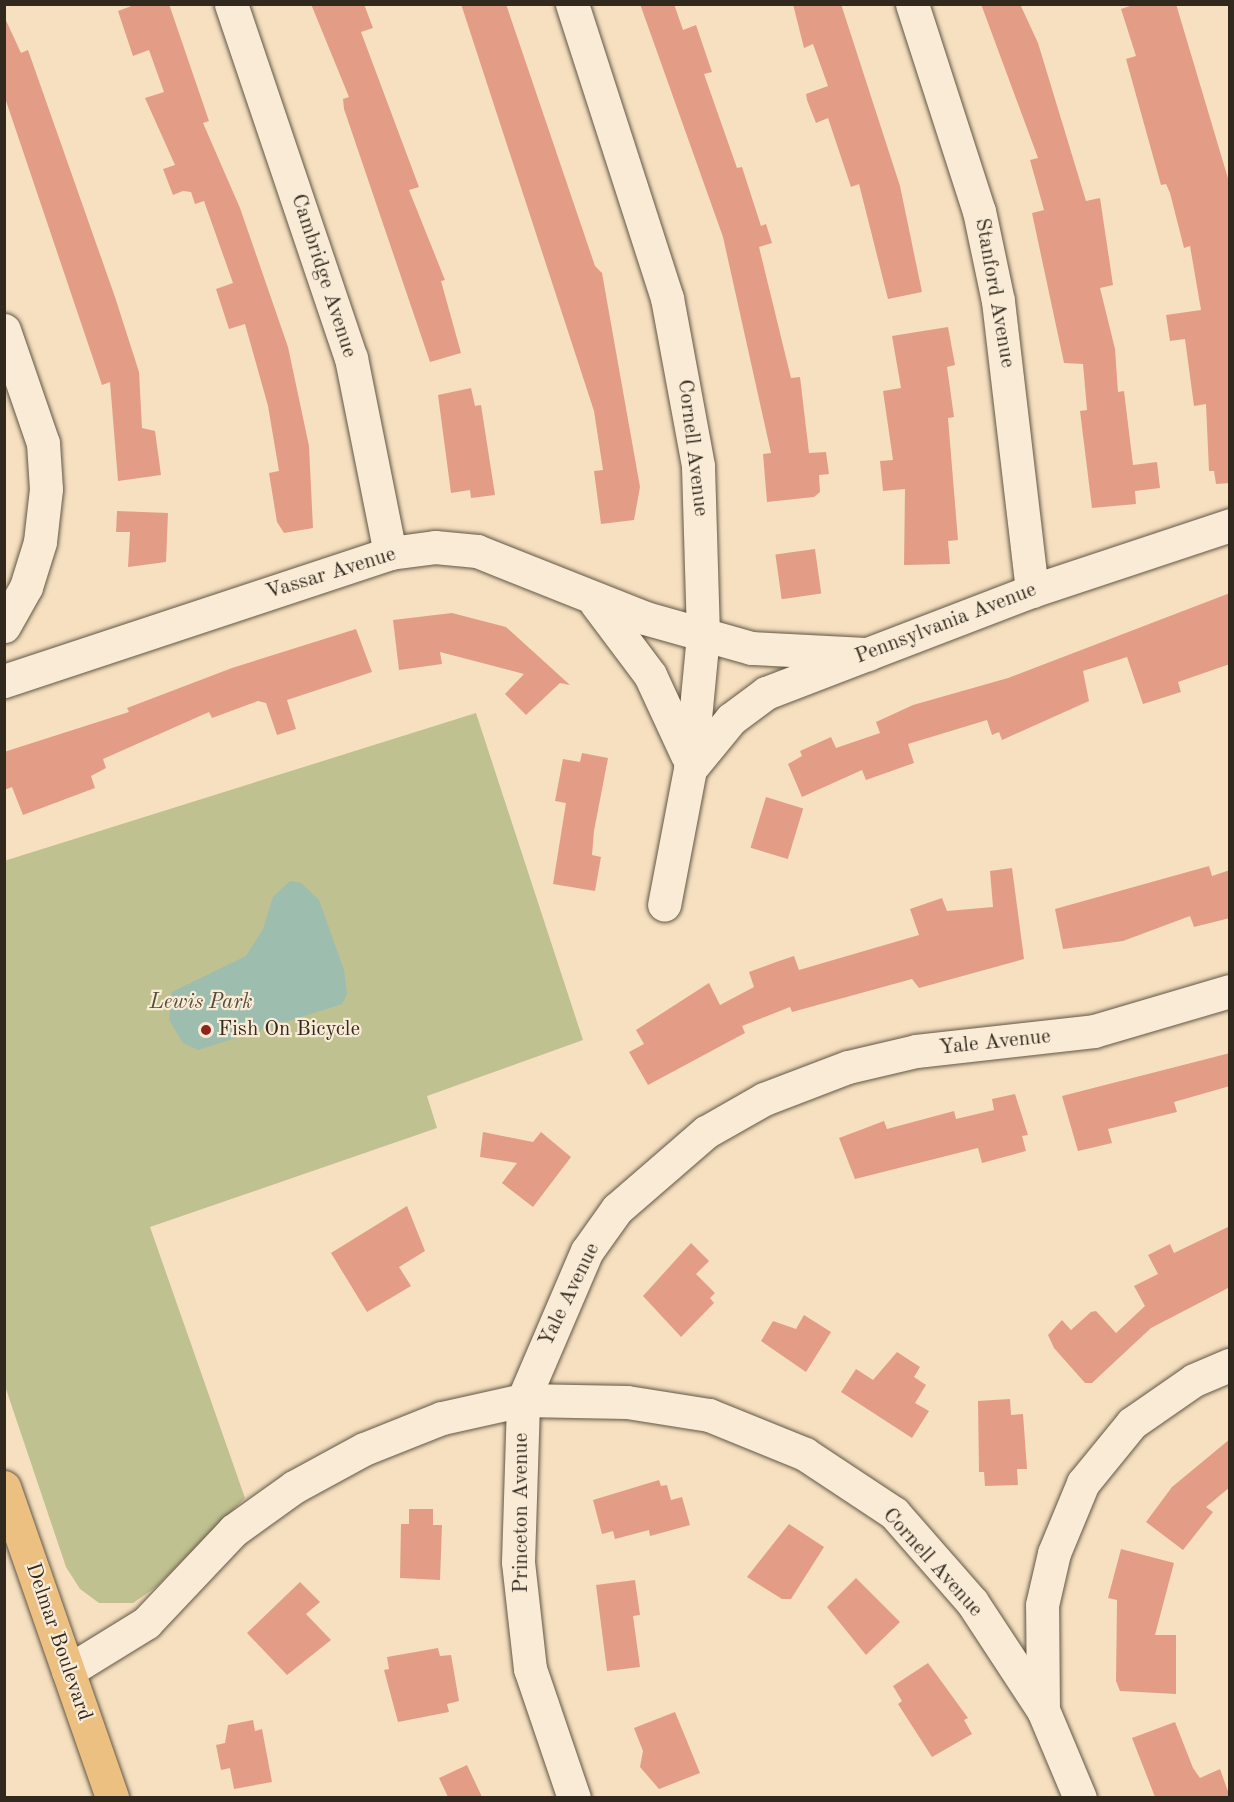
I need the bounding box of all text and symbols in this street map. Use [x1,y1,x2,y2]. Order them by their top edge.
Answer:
street label: Cambridge Avenue [285,191,361,361]
street label: Stanford Avenue [968,216,1020,370]
street label: Cornell Avenue [671,378,713,518]
street label: Vassar Avenue [263,542,399,606]
street label: Pennsylvania Avenue [852,578,1040,670]
park label: Lewis Park [149,990,253,1016]
place label: Fish On Bicycle [218,1017,360,1043]
marker: Fish On Bicycle [199,1023,213,1037]
street label: Yale Avenue [938,1025,1052,1061]
street label: Yale Avenue [534,1239,606,1351]
street label: Princeton Avenue [509,1433,535,1593]
street label: Cornell Avenue [876,1503,988,1623]
street label: Delmar Boulevard [19,1560,97,1724]

